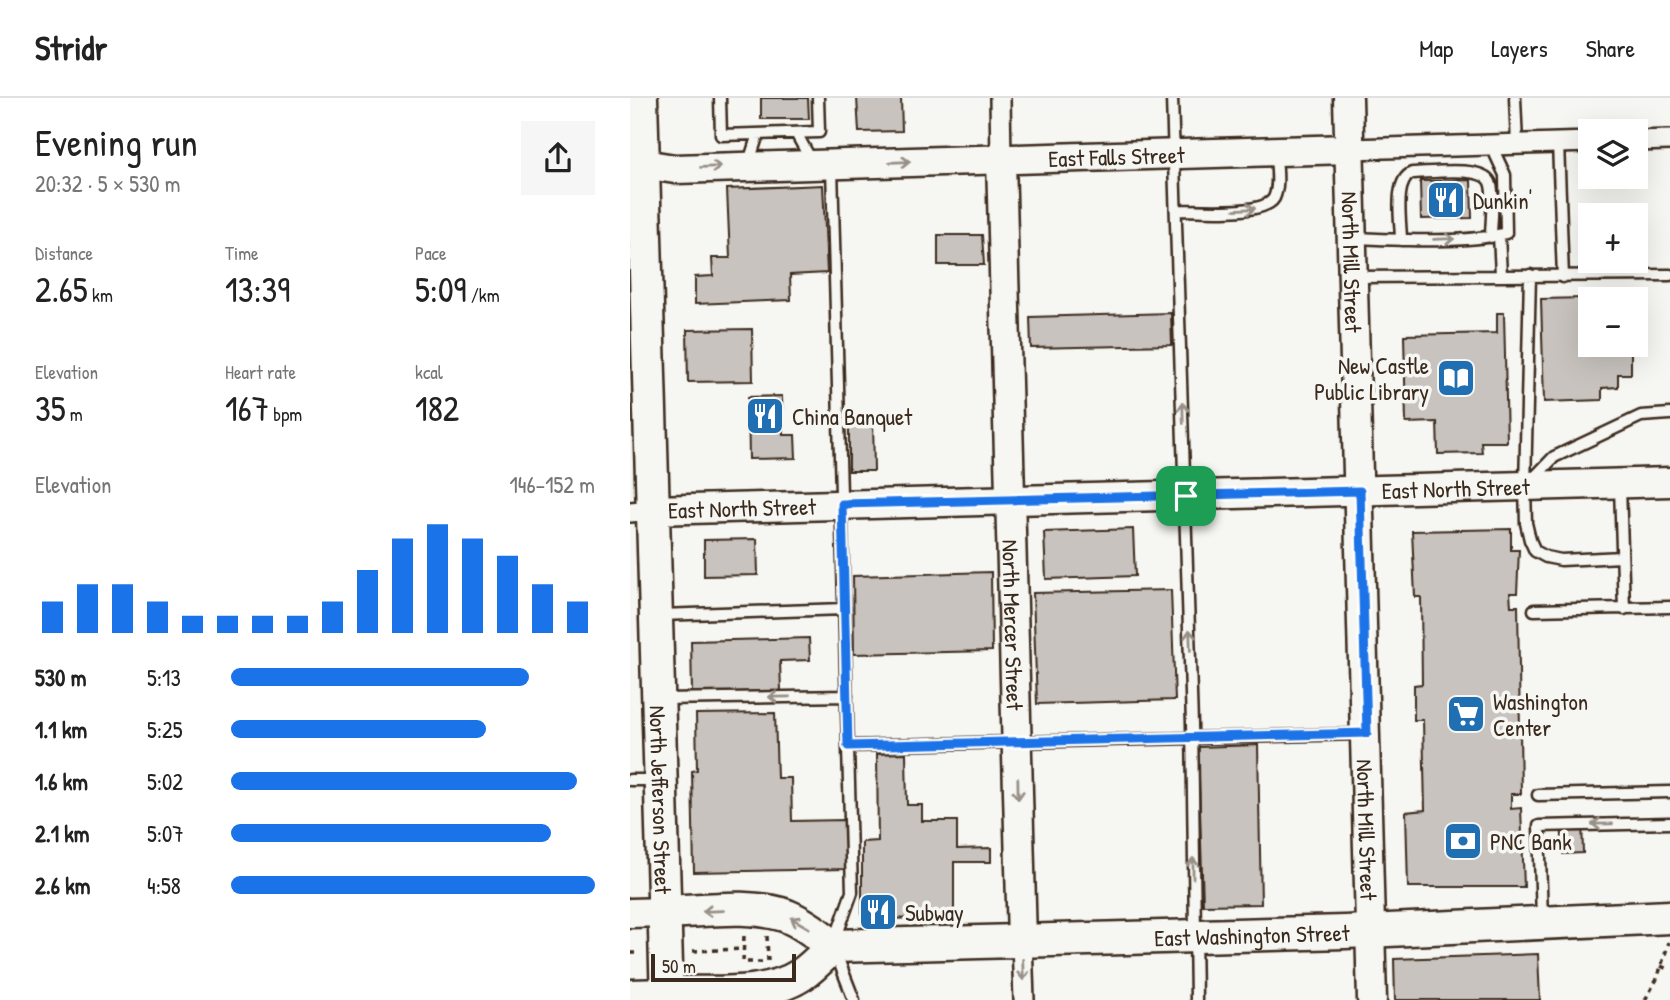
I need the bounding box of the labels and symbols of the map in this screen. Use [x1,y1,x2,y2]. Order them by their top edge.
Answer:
street label: East Falls Street [1048,138,1186,173]
one-way arrow [889,155,912,169]
one-way arrow [699,161,722,174]
restaurant icon: Dunkin' [1425,179,1467,221]
place label: Dunkin' [1473,185,1532,216]
street label: North Mill Street [1335,191,1370,334]
one-way arrow [1233,202,1256,215]
one-way arrow [1432,232,1455,245]
place label: New Castle Public Library [1314,350,1429,407]
library icon: New Castle Public Library [1435,357,1477,399]
restaurant icon: China Banquet [744,395,786,437]
place label: China Banquet [792,401,913,432]
one-way arrow [1177,402,1190,425]
pin [1156,466,1216,526]
street label: East North Street [1381,470,1531,505]
street label: East North Street [667,490,818,525]
street label: North Mercer Street [996,539,1031,712]
one-way arrow [1183,629,1197,652]
place label: Washington Center [1493,686,1588,743]
one-way arrow [768,690,791,704]
supermarket icon: Washington Center [1445,693,1487,735]
street label: North Jefferson Street [643,705,679,895]
street label: North Mill Street [1350,759,1385,902]
one-way arrow [1011,777,1024,800]
one-way arrow [1591,818,1614,831]
bank icon: PNC Bank [1442,820,1484,862]
place label: PNC Bank [1490,826,1572,857]
one-way arrow [1187,857,1200,880]
restaurant icon: Subway [857,891,899,933]
place label: Subway [905,897,964,928]
one-way arrow [702,904,725,917]
one-way arrow [790,916,810,930]
street label: East Washington Street [1154,916,1351,953]
scale bar [651,951,796,983]
one-way arrow [1016,959,1029,982]

